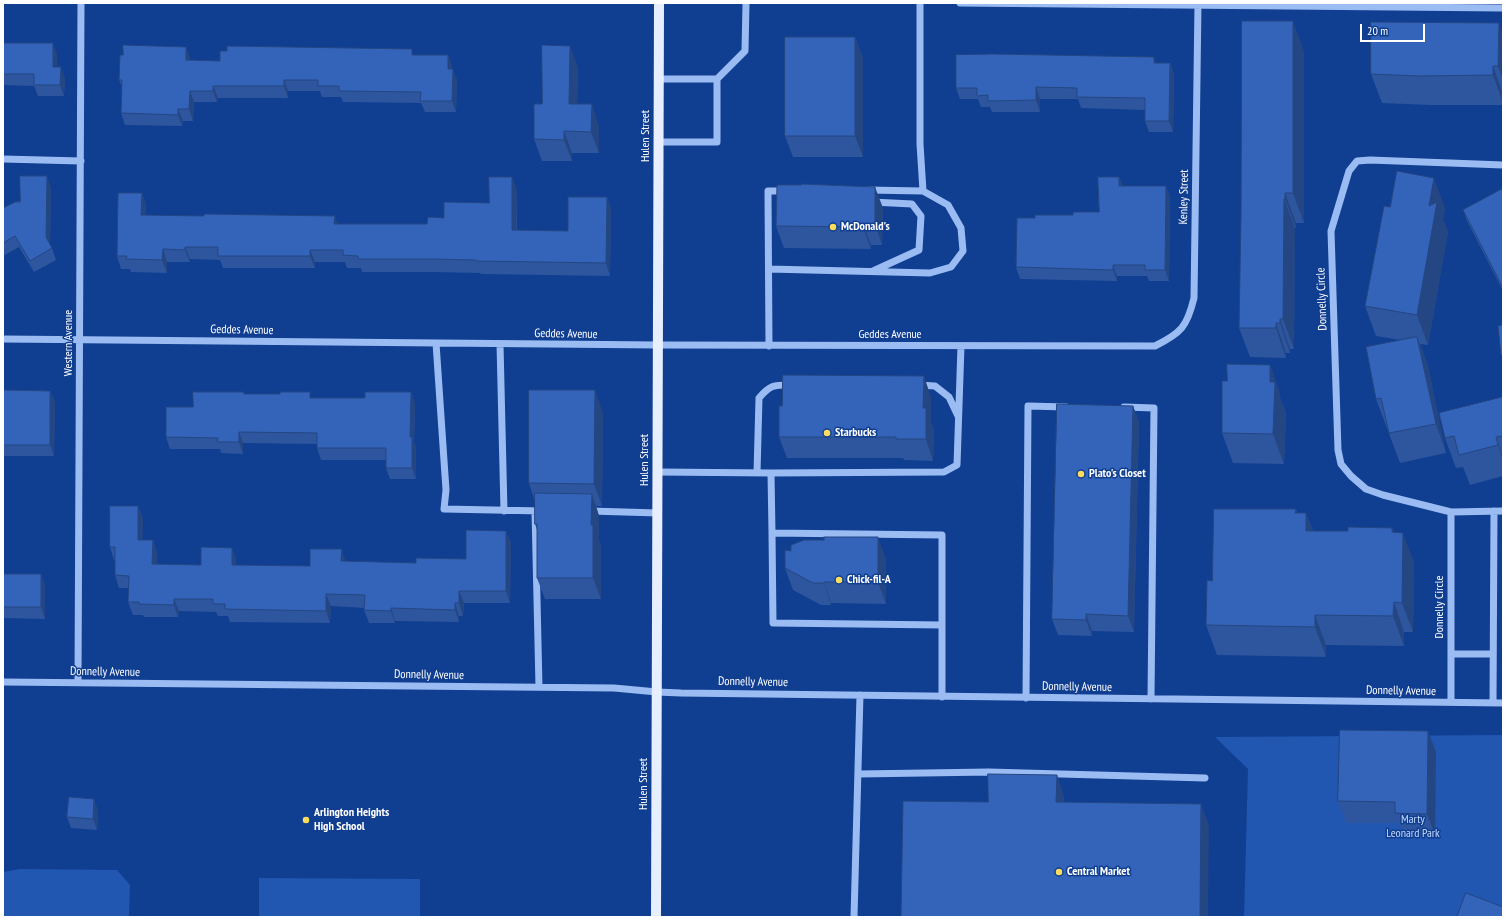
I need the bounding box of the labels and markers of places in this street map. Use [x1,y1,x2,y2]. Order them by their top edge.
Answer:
place label: McDonald's [841,220,890,234]
marker: McDonald's [828,222,838,232]
place label: Starbucks [835,426,876,440]
marker: Starbucks [822,428,832,438]
place label: Plato's Closet [1089,467,1146,481]
marker: Plato's Closet [1076,469,1086,479]
place label: Chick-fil-A [847,573,891,587]
marker: Chick-fil-A [834,575,844,585]
place label: Arlington Heights High School [314,806,389,834]
marker: Arlington Heights High School [301,815,311,825]
place label: Central Market [1067,865,1130,879]
marker: Central Market [1054,867,1064,877]

